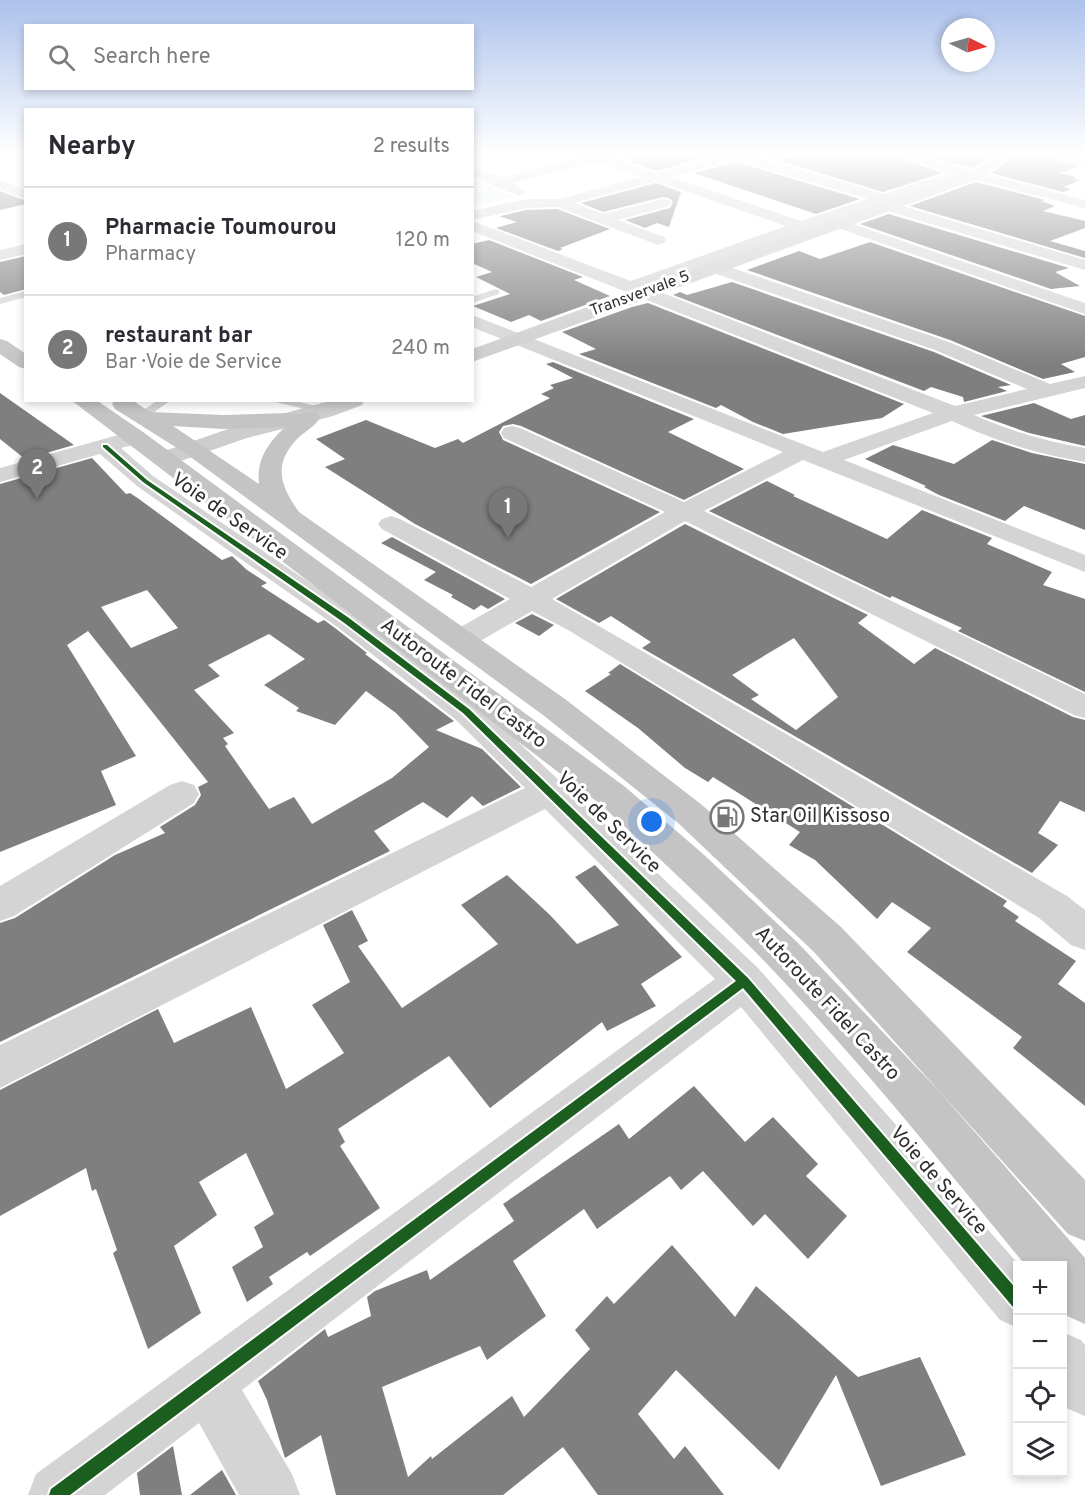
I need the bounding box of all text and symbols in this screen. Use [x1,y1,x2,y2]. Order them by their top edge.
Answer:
north arrow [941,18,995,72]
search box [24,24,474,90]
icon: search [45,41,78,74]
text: Search here [93,44,211,71]
text: Nearby [48,131,136,164]
text: 2 results [373,134,450,160]
text: Pharmacie Toumourou [105,215,337,242]
text: 1 [64,228,72,254]
text: 120 m [396,228,450,254]
text: Pharmacy [105,242,196,268]
street label: Transvervale 5 [587,267,693,321]
text: restaurant bar [105,323,252,350]
text: 2 [61,336,74,362]
text: 240 m [391,336,450,362]
text: Bar · Voie de Service [105,350,282,376]
pin: 2 [18,450,57,499]
street label: Voie de Service [166,467,292,567]
pin: 1 [488,488,528,538]
street label: Autoroute Fidel Castro [375,613,551,755]
street label: Voie de Service [550,766,666,880]
fuel station icon: Star Oil Kissoso [709,799,745,835]
place label: Star Oil Kissoso [750,804,890,830]
your location [637,807,666,836]
street label: Autoroute Fidel Castro [749,921,905,1087]
street label: Voie de Service [883,1121,993,1241]
map controls [1013,1261,1067,1477]
button: + [1013,1261,1067,1315]
button: − [1013,1315,1067,1369]
button: locate [1013,1369,1067,1423]
button: layers [1013,1423,1067,1477]

